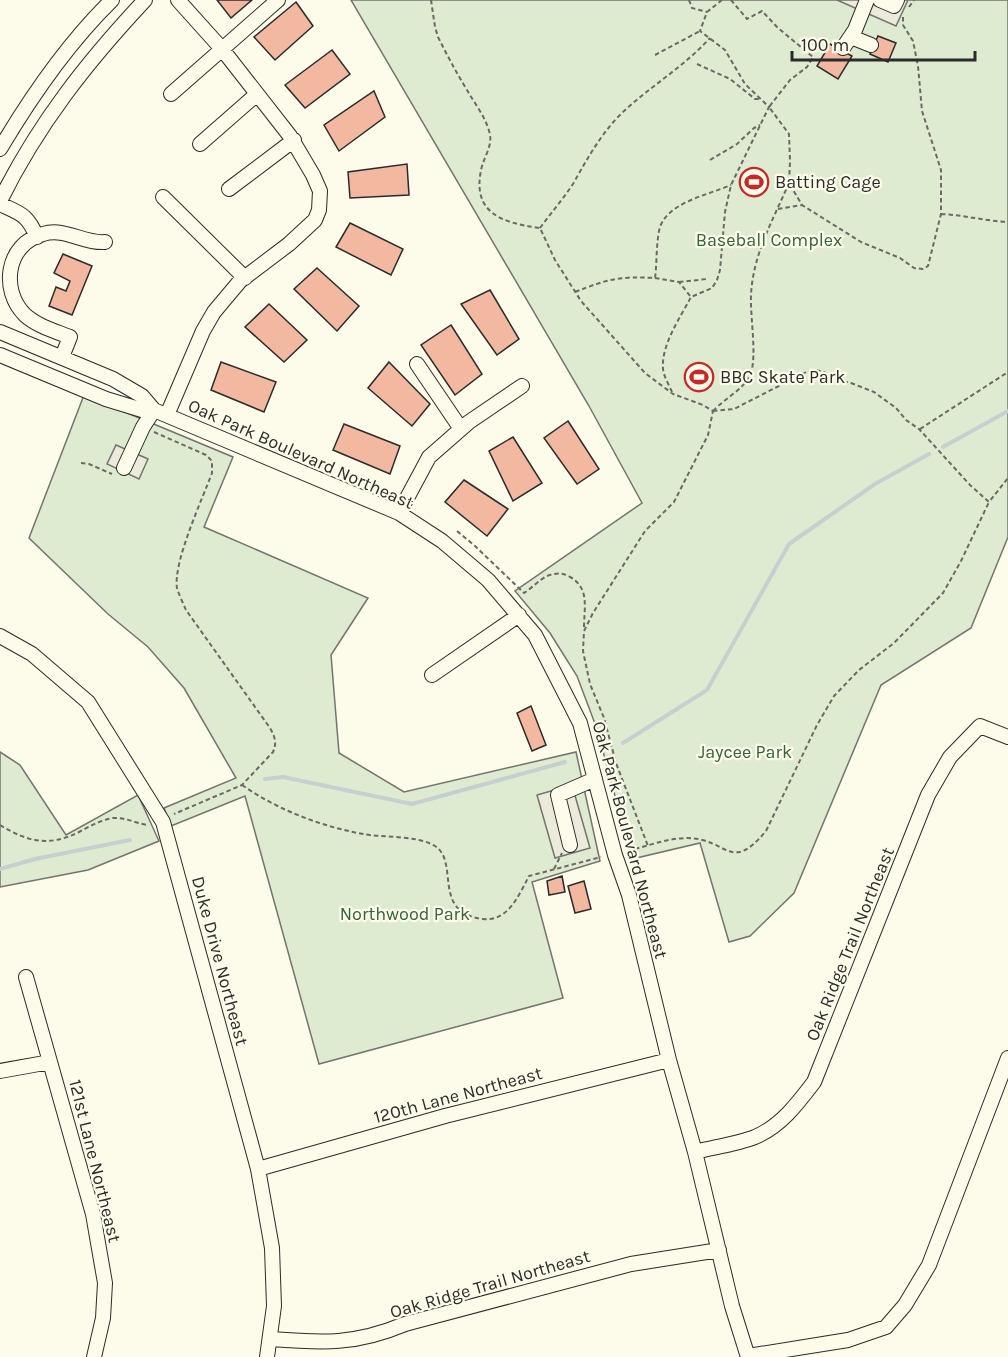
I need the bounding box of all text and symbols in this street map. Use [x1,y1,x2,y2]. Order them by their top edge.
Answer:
scale bar [792,24,975,62]
text: 100 m [801,34,849,56]
sports icon: Batting Cage [738,166,770,198]
place label: Batting Cage [775,171,881,193]
park label: Baseball Complex [696,229,842,251]
sports icon: BBC Skate Park [683,361,715,393]
place label: BBC Skate Park [720,366,845,388]
street label: Oak Park Boulevard Northeast [185,394,418,514]
street label: Oak Park Boulevard Northeast [588,719,672,961]
park label: Jaycee Park [698,741,792,763]
street label: Oak Ridge Trail Northeast [801,844,899,1044]
street label: Duke Drive Northeast [187,874,253,1048]
park label: Northwood Park [340,903,470,925]
street label: 120th Lane Northeast [371,1062,545,1128]
street label: 121st Lane Northeast [64,1077,126,1245]
street label: Oak Ridge Trail Northeast [387,1245,593,1323]

